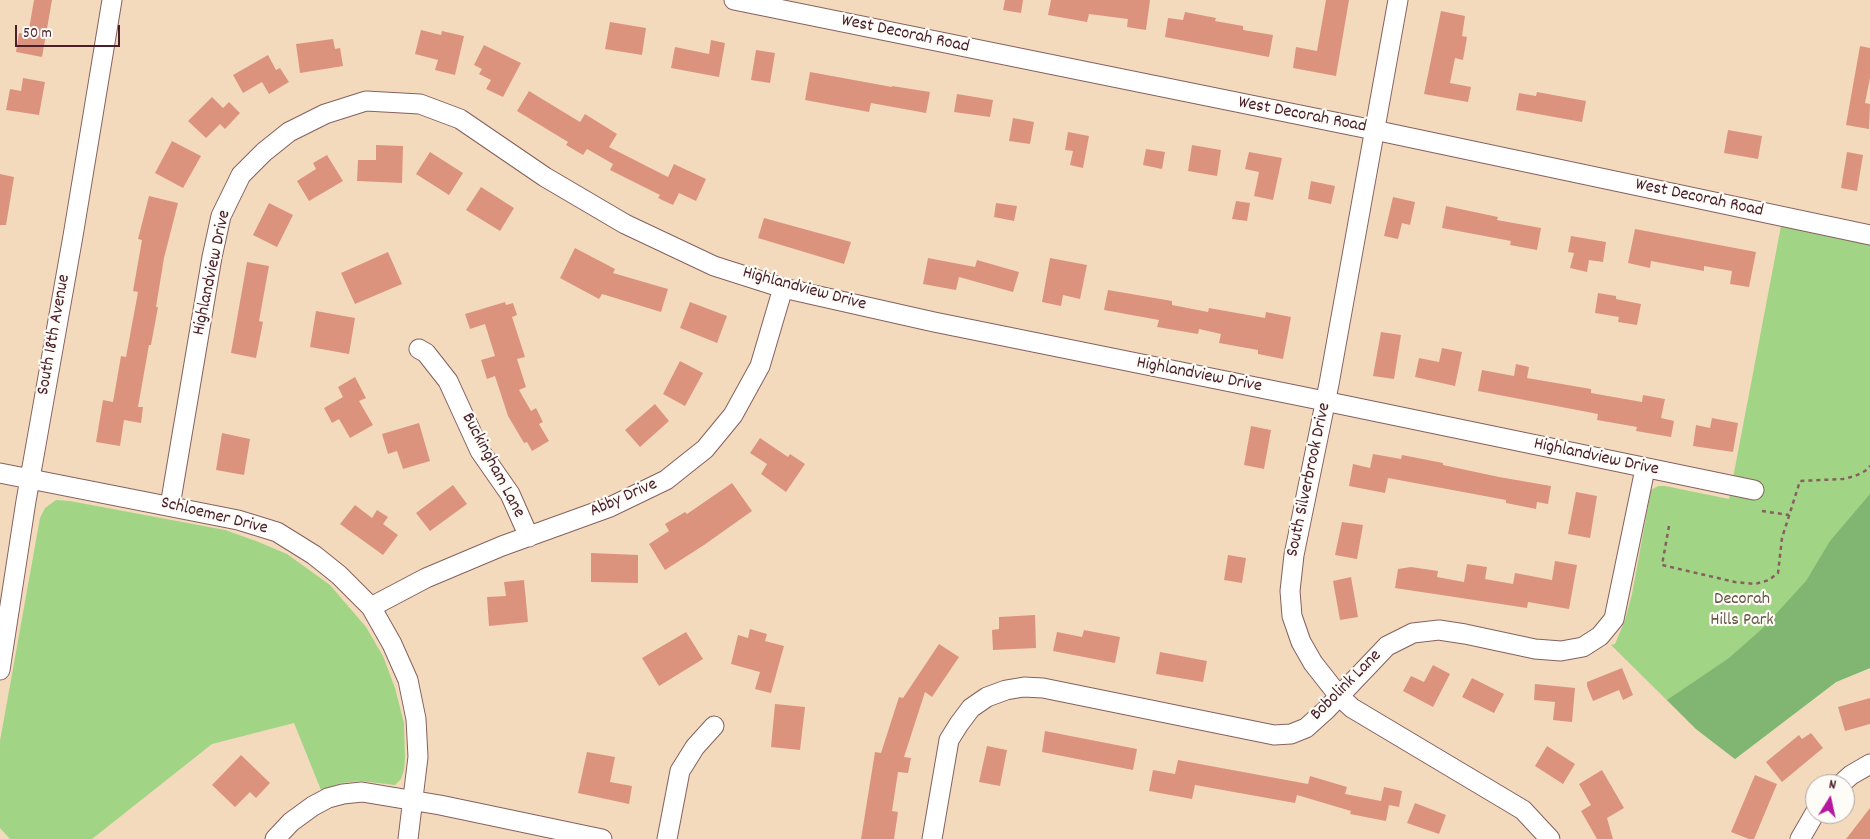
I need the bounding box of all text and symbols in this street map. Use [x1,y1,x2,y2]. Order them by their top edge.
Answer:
street label: West Decorah Road [839,11,971,59]
scale bar [18,15,122,47]
text: 50 m [23,23,52,45]
street label: West Decorah Road [1236,93,1368,139]
street label: West Decorah Road [1633,175,1765,223]
street label: Highlandview Drive [189,209,237,337]
street label: Highlandview Drive [740,263,868,317]
street label: South 18th Avenue [34,273,76,397]
street label: Highlandview Drive [1134,353,1264,399]
street label: South Silverbrook Drive [1283,401,1337,559]
street label: Buckingham Lane [455,410,529,522]
street label: Highlandview Drive [1532,434,1660,482]
street label: Abby Drive [587,475,661,523]
street label: Schloemer Drive [158,493,270,541]
park label: Decorah Hills Park [1710,590,1774,632]
street label: Bobolink Lane [1307,646,1387,726]
north arrow [1805,774,1855,824]
text: N [1827,775,1838,796]

